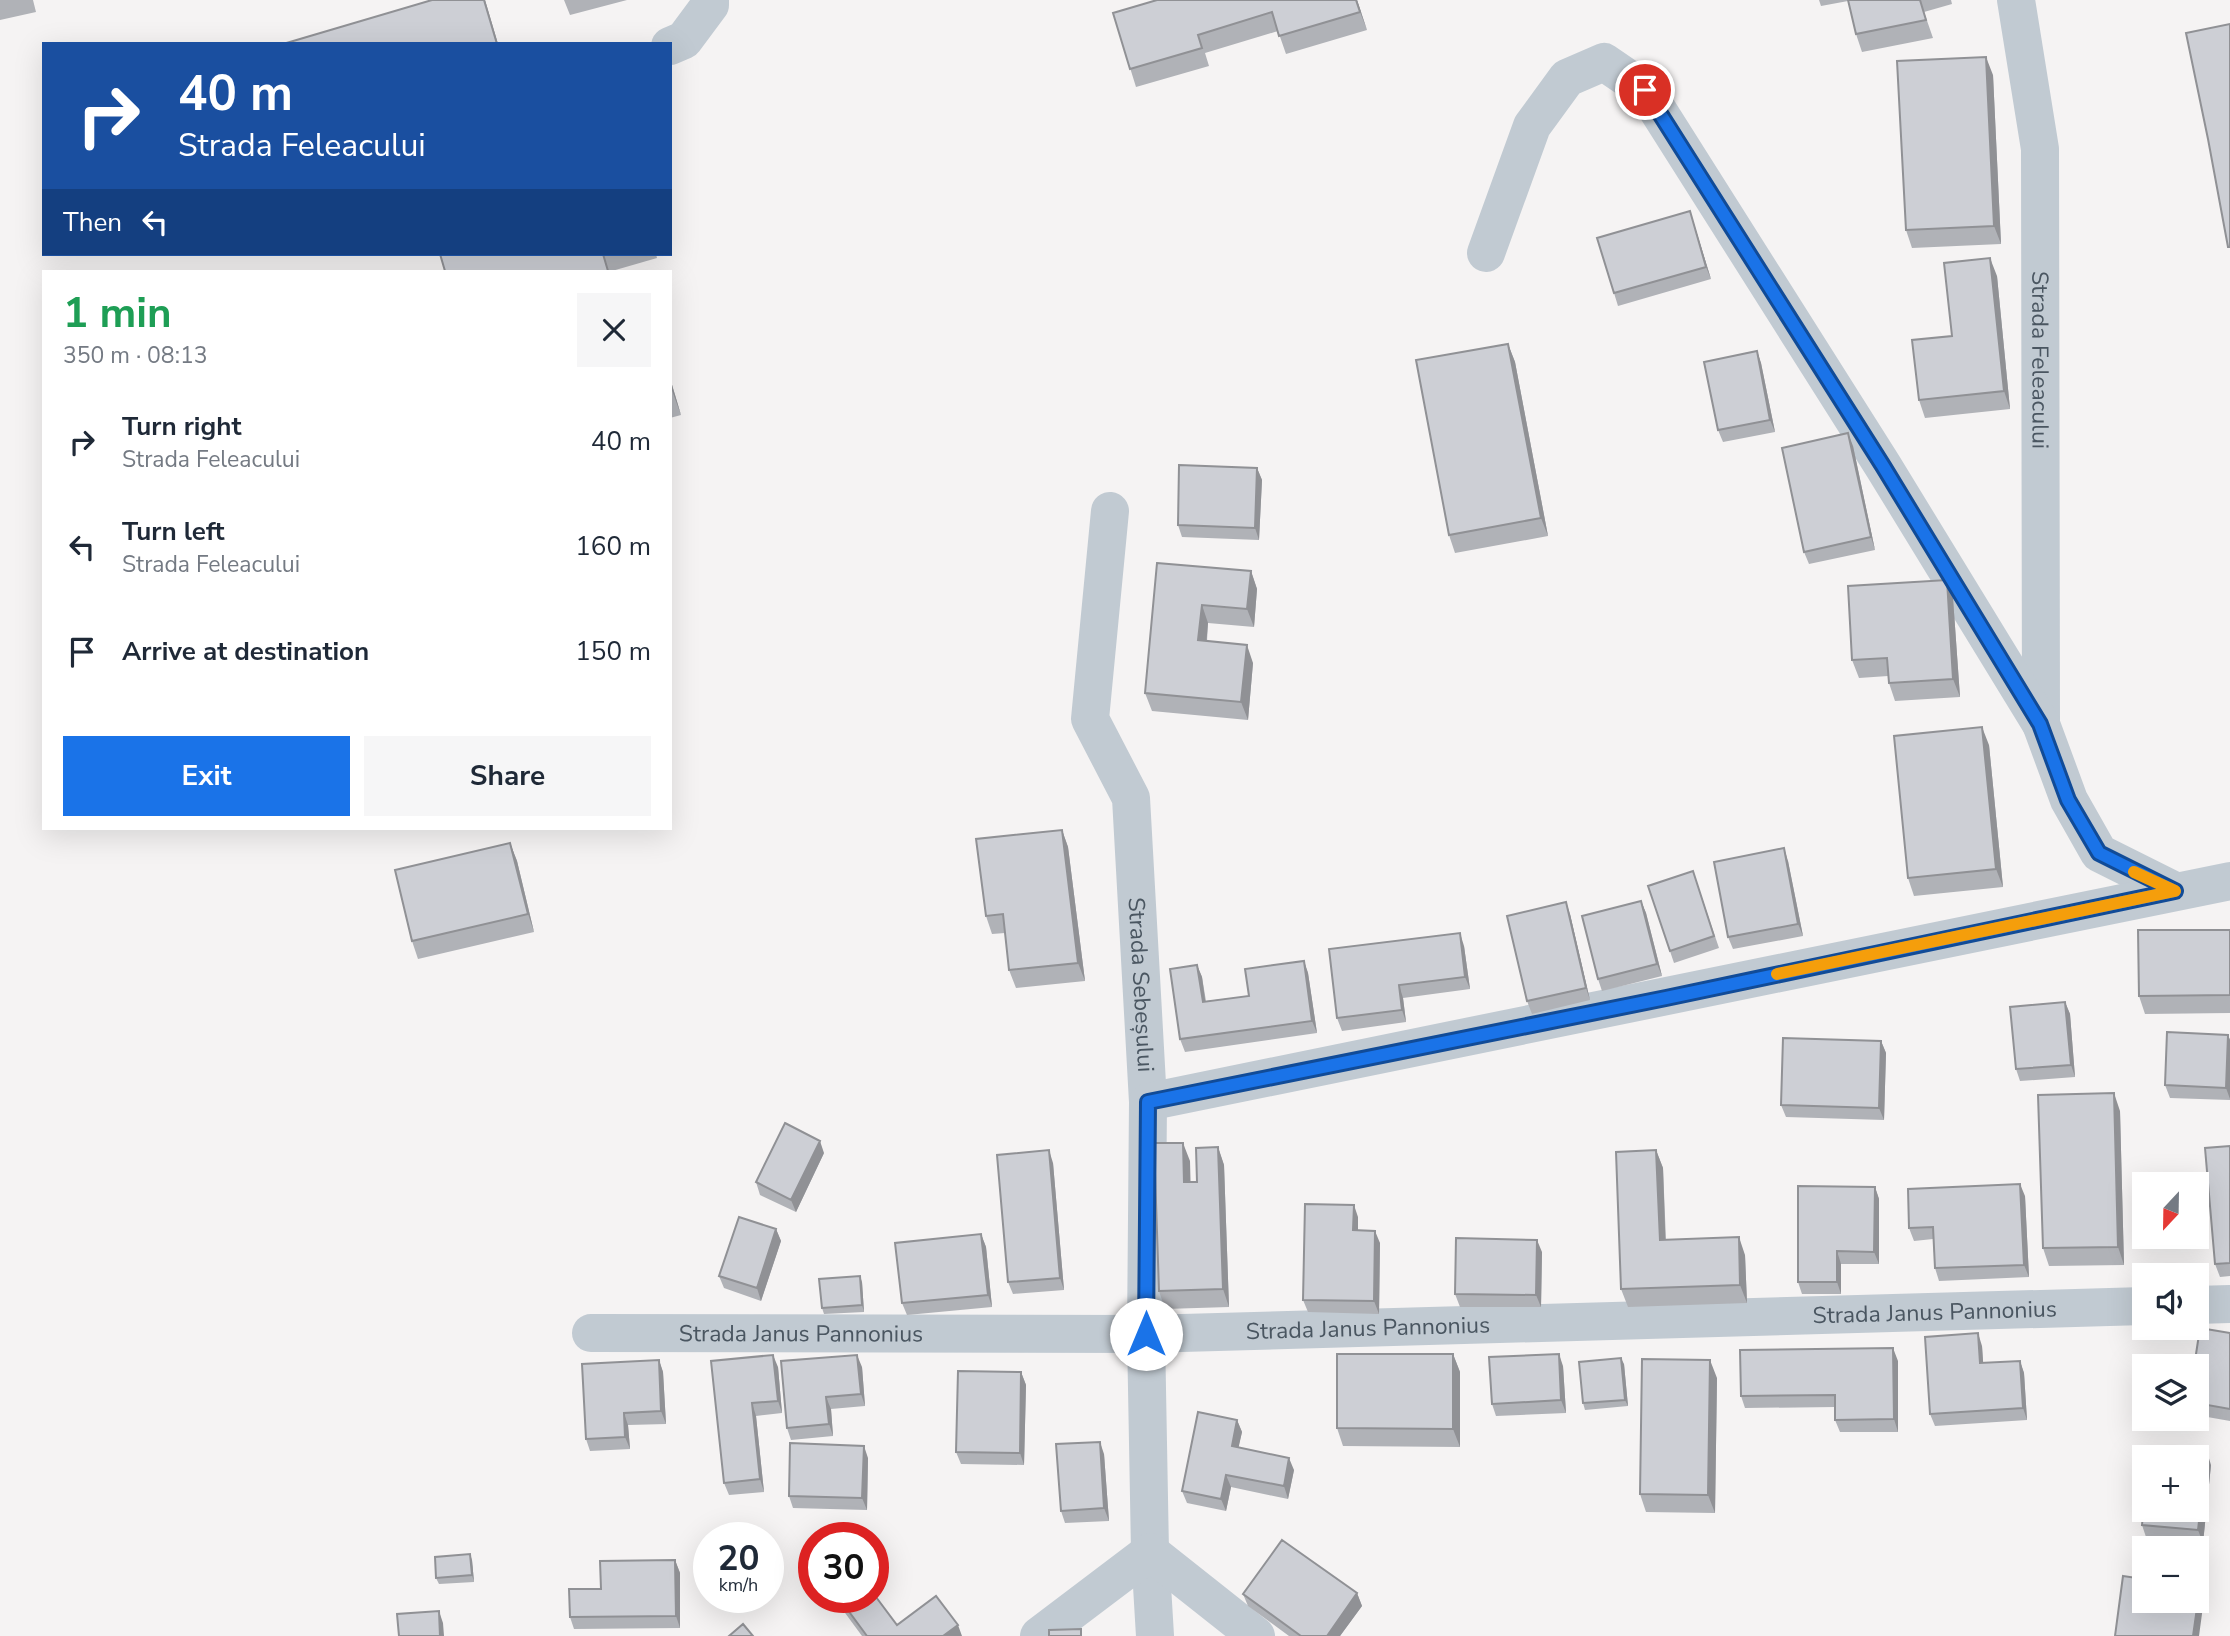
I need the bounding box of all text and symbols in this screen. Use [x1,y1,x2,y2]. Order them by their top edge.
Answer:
text: 40 m [178,60,293,127]
pin [1615,60,1675,120]
icon: right [63,70,154,161]
icon: arrive [1626,71,1664,109]
text: Strada Feleacului [178,124,426,167]
icon: left [136,203,174,241]
text: Then [63,205,122,240]
street label: Strada Feleacului [2024,271,2056,449]
text: 1 min [63,285,172,342]
button: close [577,293,651,367]
text: 350 m · 08:13 [63,340,208,371]
text: Turn right [122,409,241,444]
icon: right [63,423,101,461]
text: 40 m [591,424,651,459]
text: Strada Feleacului [122,444,300,475]
text: Turn left [122,514,225,549]
icon: left [63,528,101,566]
text: 160 m [575,529,651,564]
text: Strada Feleacului [122,549,300,580]
icon: arrive [63,633,101,671]
text: Arrive at destination [122,634,369,669]
text: 150 m [575,634,651,669]
button: Exit [63,736,350,816]
button: Share [364,736,651,816]
street label: Strada Sebeșului [1121,896,1161,1073]
north arrow [2132,1172,2208,1250]
map controls [2132,1172,2209,1613]
button: sound [2132,1263,2209,1340]
street label: Strada Janus Pannonius [1812,1293,2057,1331]
position arrow [1109,1297,1183,1371]
street label: Strada Janus Pannonius [1245,1309,1490,1347]
street label: Strada Janus Pannonius [679,1318,923,1350]
button: layers [2132,1354,2209,1431]
button: + [2132,1445,2209,1522]
speed limit sign: 30 [798,1522,889,1613]
text: 20 [717,1535,760,1582]
button: − [2132,1536,2209,1613]
text: km/h [719,1573,758,1597]

